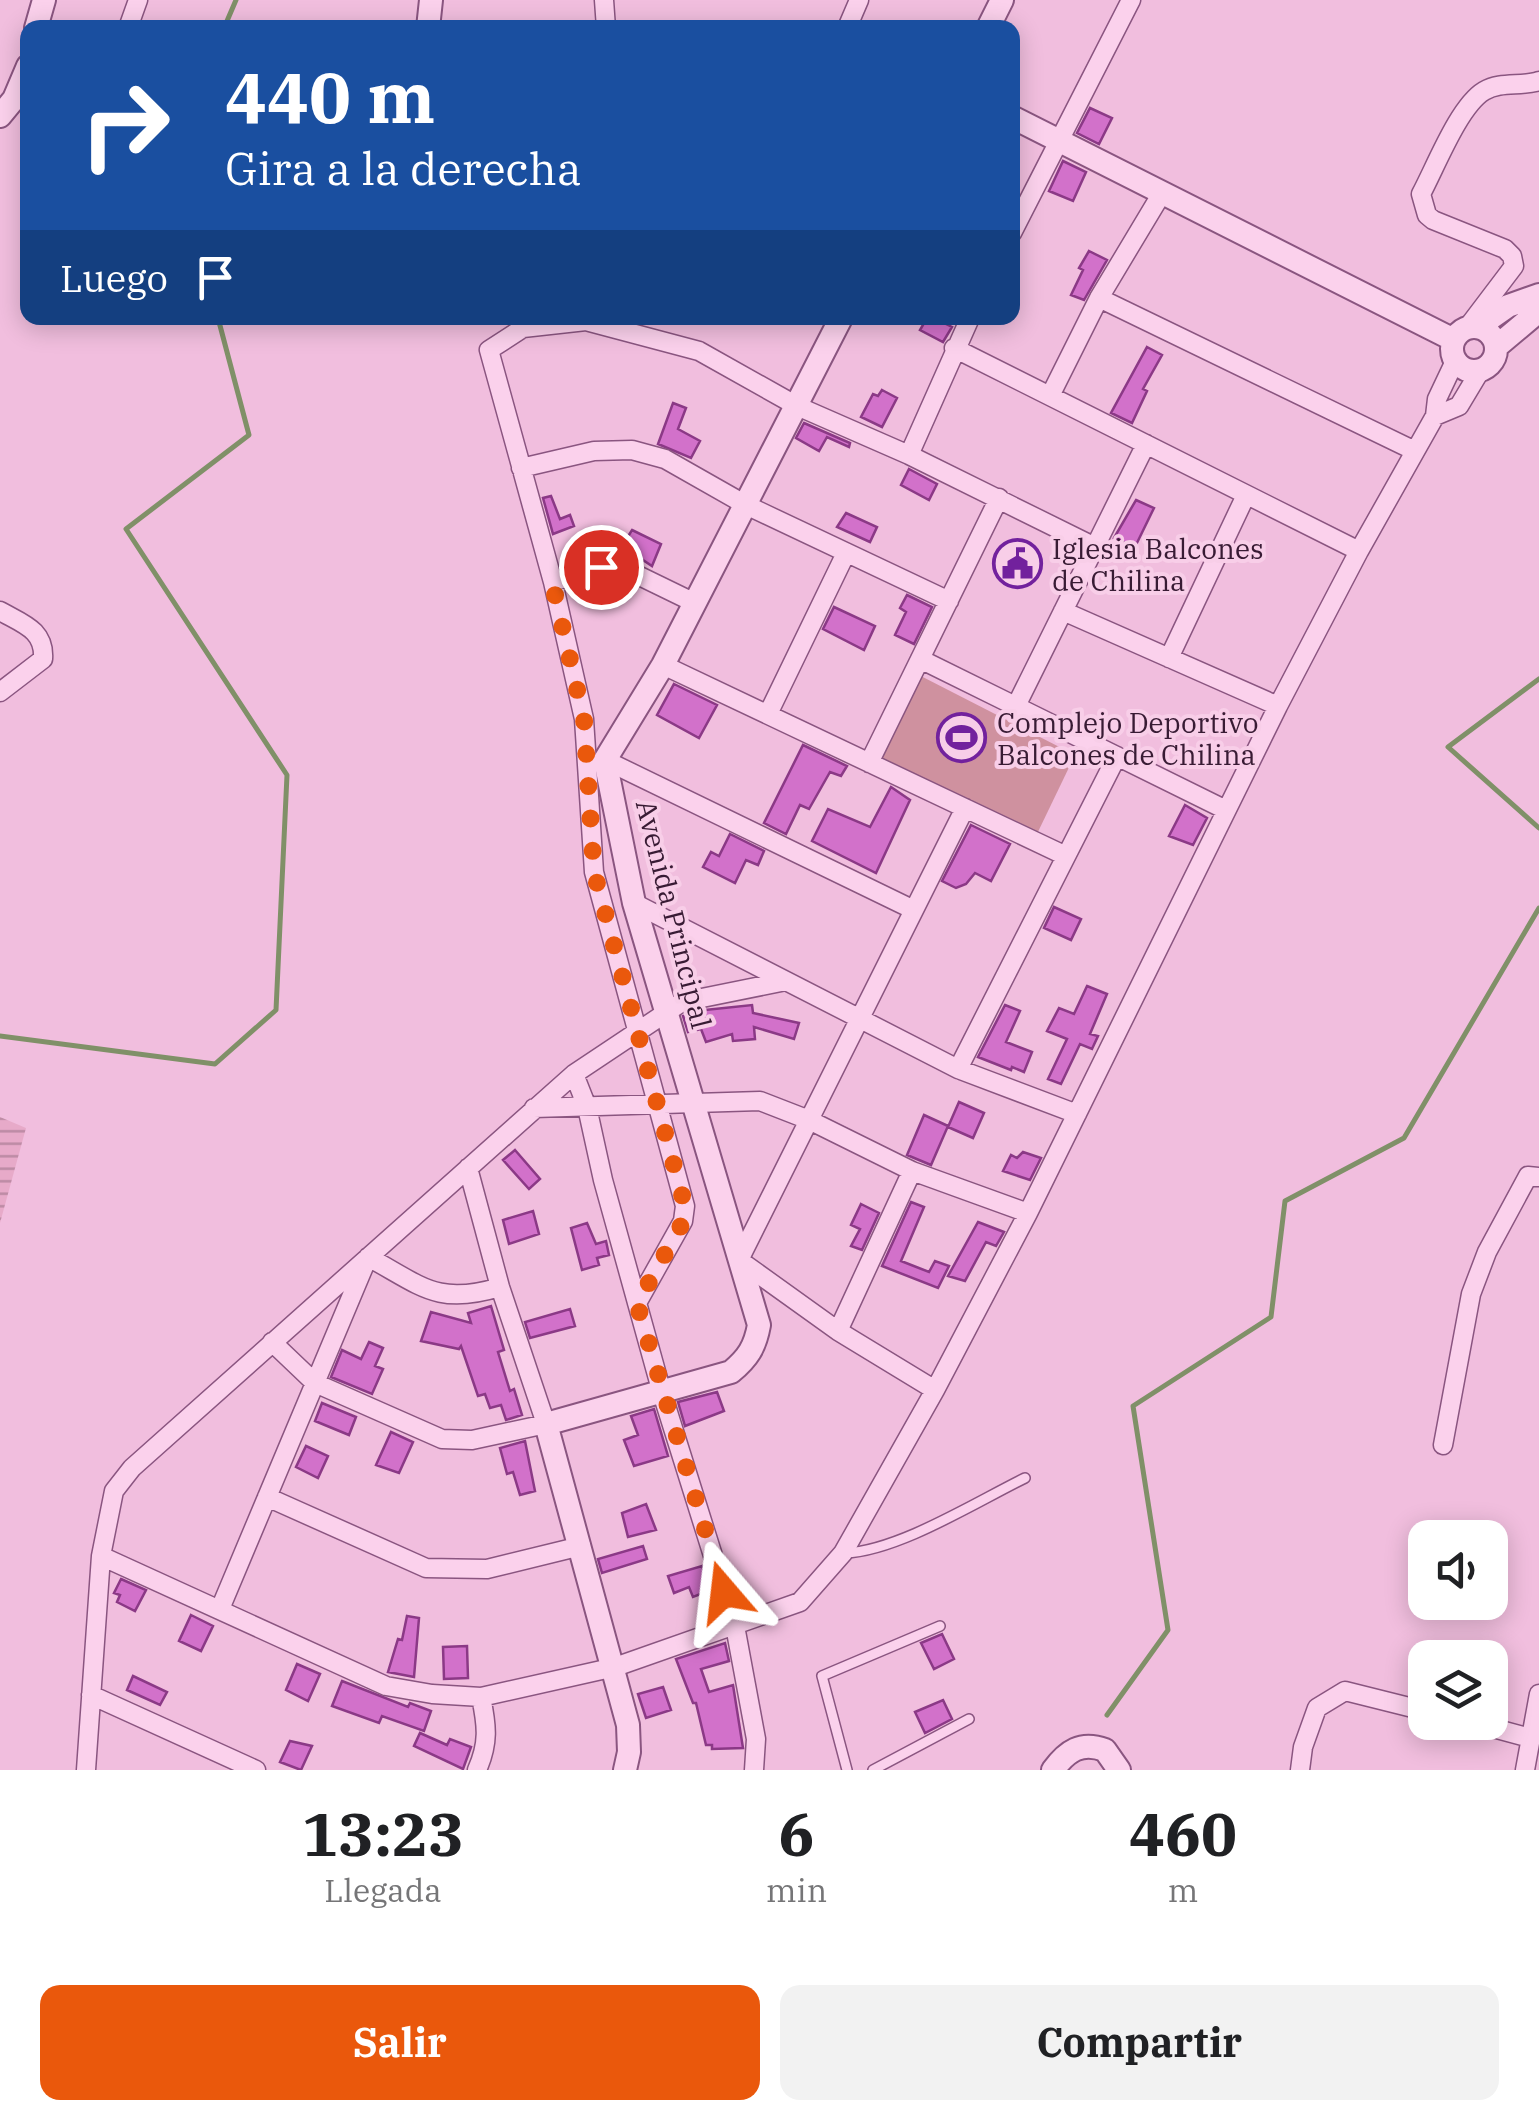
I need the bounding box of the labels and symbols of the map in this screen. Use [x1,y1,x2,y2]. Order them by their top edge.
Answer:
pin [559,525,644,610]
place label: Iglesia Balcones de Chilina [1052,530,1264,599]
public building icon: Iglesia Balcones de Chilina [991,538,1043,590]
place label: Complejo Deportivo Balcones de Chilina [997,704,1259,773]
sports icon: Complejo Deportivo Balcones de Chilina [936,712,988,764]
street label: Avenida Principal [628,796,720,1032]
position arrow [672,1540,776,1644]

